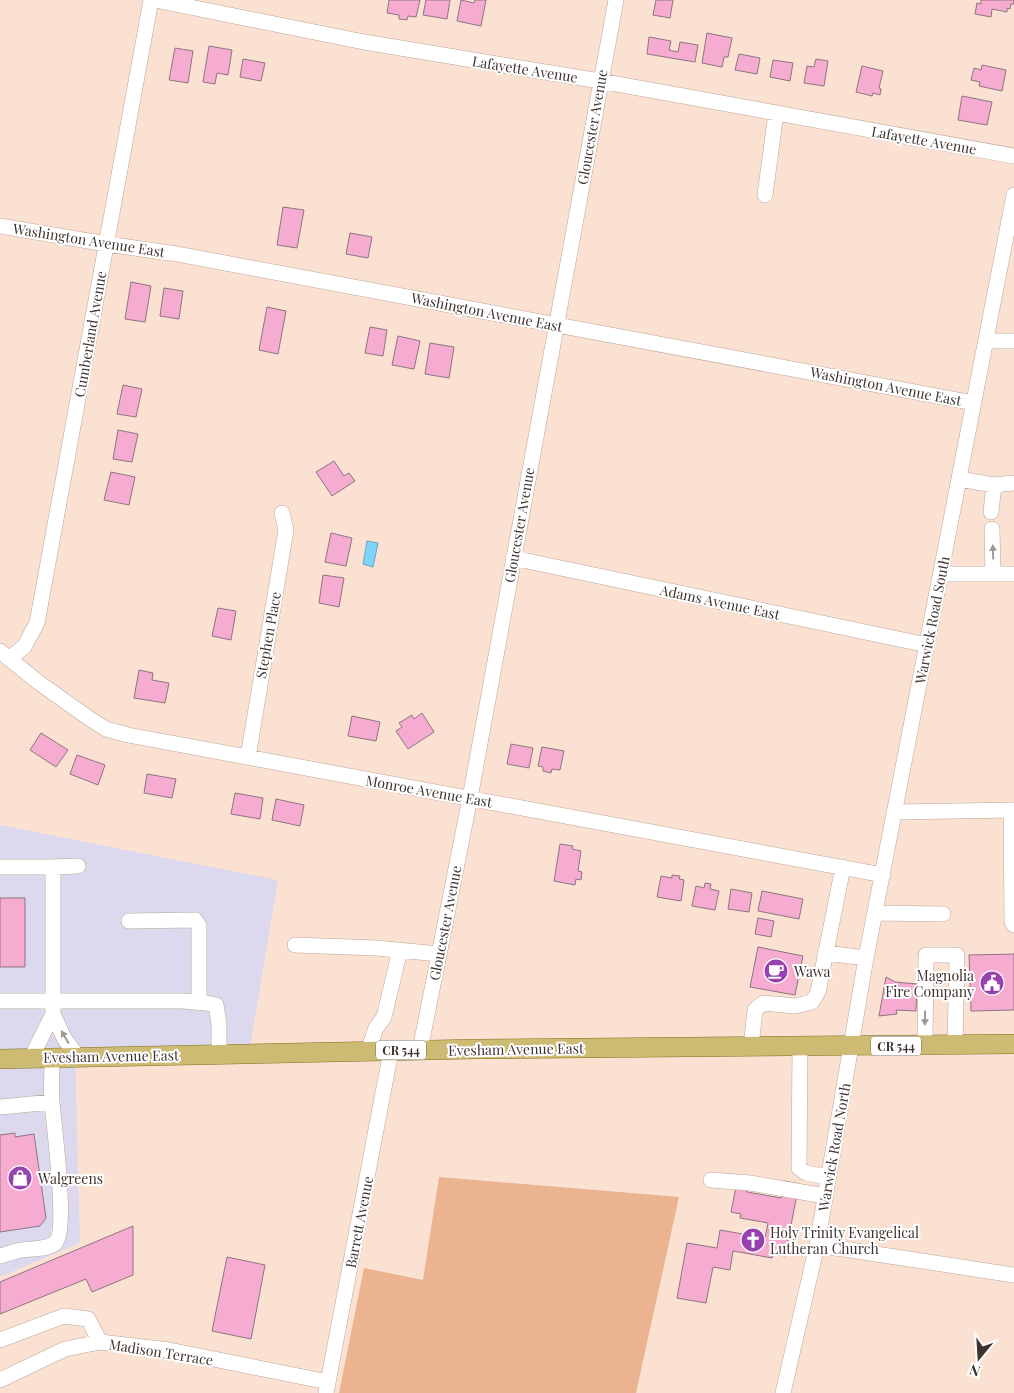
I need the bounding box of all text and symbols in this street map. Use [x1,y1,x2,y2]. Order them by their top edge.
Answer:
street label: Lafayette Avenue [471,51,579,87]
street label: Gloucester Avenue [573,68,611,186]
street label: Lafayette Avenue [870,121,978,159]
street label: Washington Avenue East [11,218,167,262]
street label: Cumberland Avenue [70,269,110,399]
street label: Washington Avenue East [409,288,565,336]
street label: Washington Avenue East [808,362,964,410]
street label: Gloucester Avenue [500,466,538,584]
one-way arrow [988,544,996,560]
street label: Warwick Road South [910,554,954,686]
street label: Adams Avenue East [657,580,783,624]
street label: Stephen Place [251,590,285,680]
street label: Monroe Avenue East [364,771,495,812]
street label: Gloucester Avenue [425,864,465,982]
cafe icon: Wawa [763,958,789,984]
place label: Wawa [793,962,831,981]
place label: Magnolia Fire Company [885,966,974,1001]
public building icon: Magnolia Fire Company [979,970,1005,996]
one-way arrow [921,1010,929,1026]
one-way arrow [60,1030,69,1043]
road number: CR 544 [871,1036,921,1056]
street label: Evesham Avenue East [448,1038,585,1060]
road number: CR 544 [376,1040,426,1060]
street label: Evesham Avenue East [43,1045,180,1067]
street label: Warwick Road North [813,1081,855,1214]
shop icon: Walgreens [7,1165,33,1191]
place label: Walgreens [37,1169,103,1188]
street label: Barrett Avenue [341,1174,377,1270]
place label: Holy Trinity Evangelical Lutheran Church [770,1223,919,1258]
church icon: Holy Trinity Evangelical Lutheran Church [740,1227,766,1253]
north arrow [954,1333,1004,1383]
street label: Madison Terrace [108,1334,214,1370]
text: N [967,1360,983,1381]

